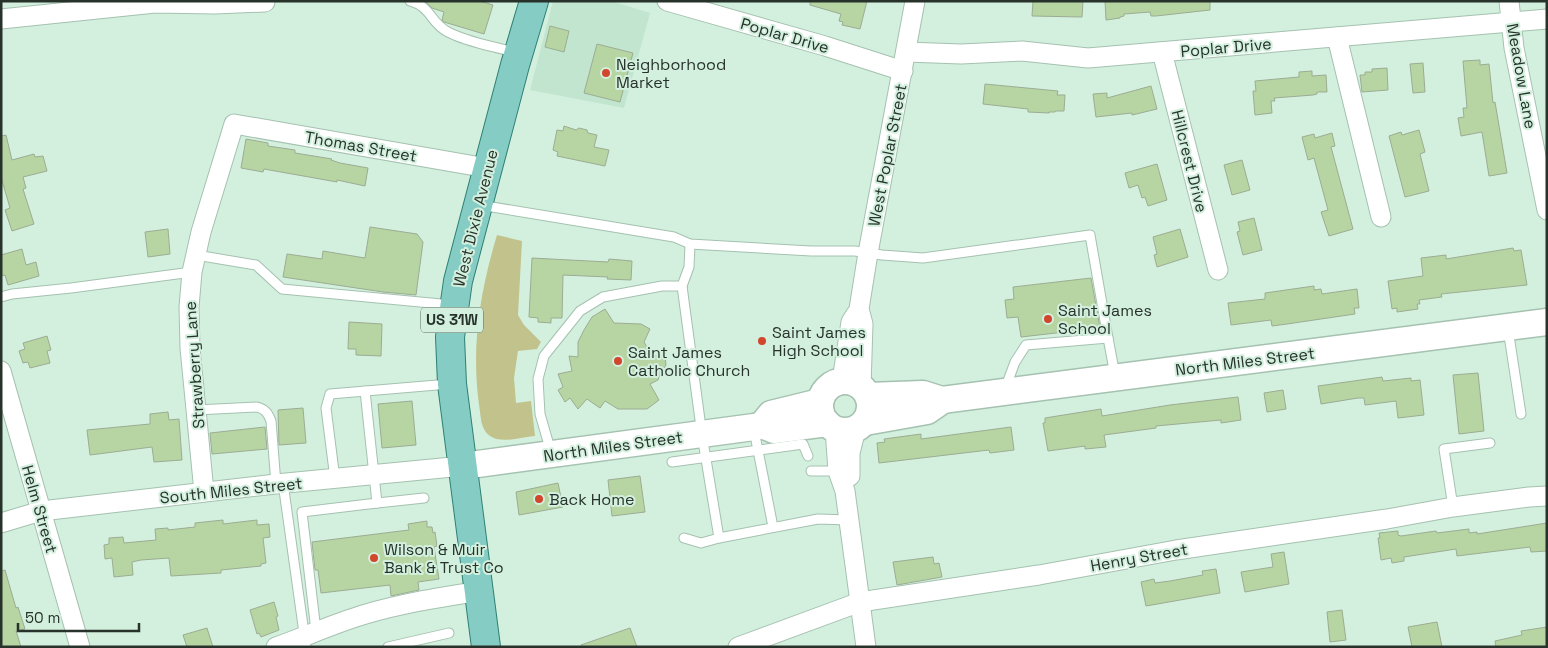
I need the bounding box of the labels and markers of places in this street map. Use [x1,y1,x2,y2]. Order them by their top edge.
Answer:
place label: Neighborhood Market [616,54,726,93]
marker: Neighborhood Market [600,67,612,79]
place label: Saint James School [1058,300,1152,339]
marker: Saint James School [1042,313,1054,325]
place label: Saint James High School [772,322,866,361]
marker: Saint James High School [756,335,768,347]
place label: Saint James Catholic Church [628,342,750,381]
marker: Saint James Catholic Church [612,355,624,367]
place label: Back Home [549,489,634,510]
marker: Back Home [533,493,545,505]
place label: Wilson & Muir Bank & Trust Co [384,539,504,578]
marker: Wilson & Muir Bank & Trust Co [368,552,380,564]

